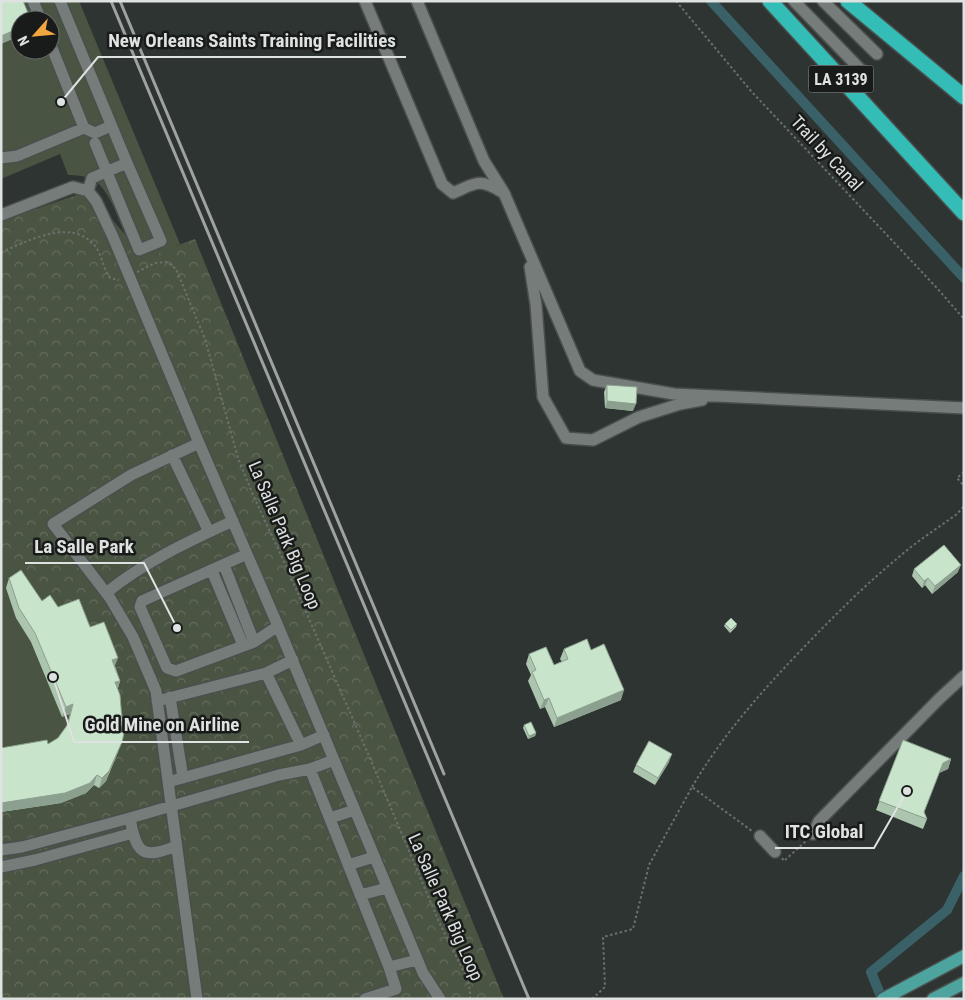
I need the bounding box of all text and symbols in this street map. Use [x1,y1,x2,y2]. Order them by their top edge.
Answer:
north arrow [10,10,60,60]
callout: New Orleans Saints Training Facilities [98,23,406,57]
text: New Orleans Saints Training Facilities [108,29,396,52]
text: N [14,33,32,48]
road number: LA 3139 [808,66,874,92]
street label: Trail by Canal [787,111,867,195]
street label: La Salle Park Big Loop [244,458,326,612]
callout: La Salle Park [25,529,144,563]
text: La Salle Park [34,535,135,558]
callout: Gold Mine on Airline [74,708,249,742]
text: Gold Mine on Airline [85,713,239,736]
callout: ITC Global [775,814,874,848]
text: ITC Global [785,820,863,843]
street label: La Salle Park Big Loop [404,830,488,984]

